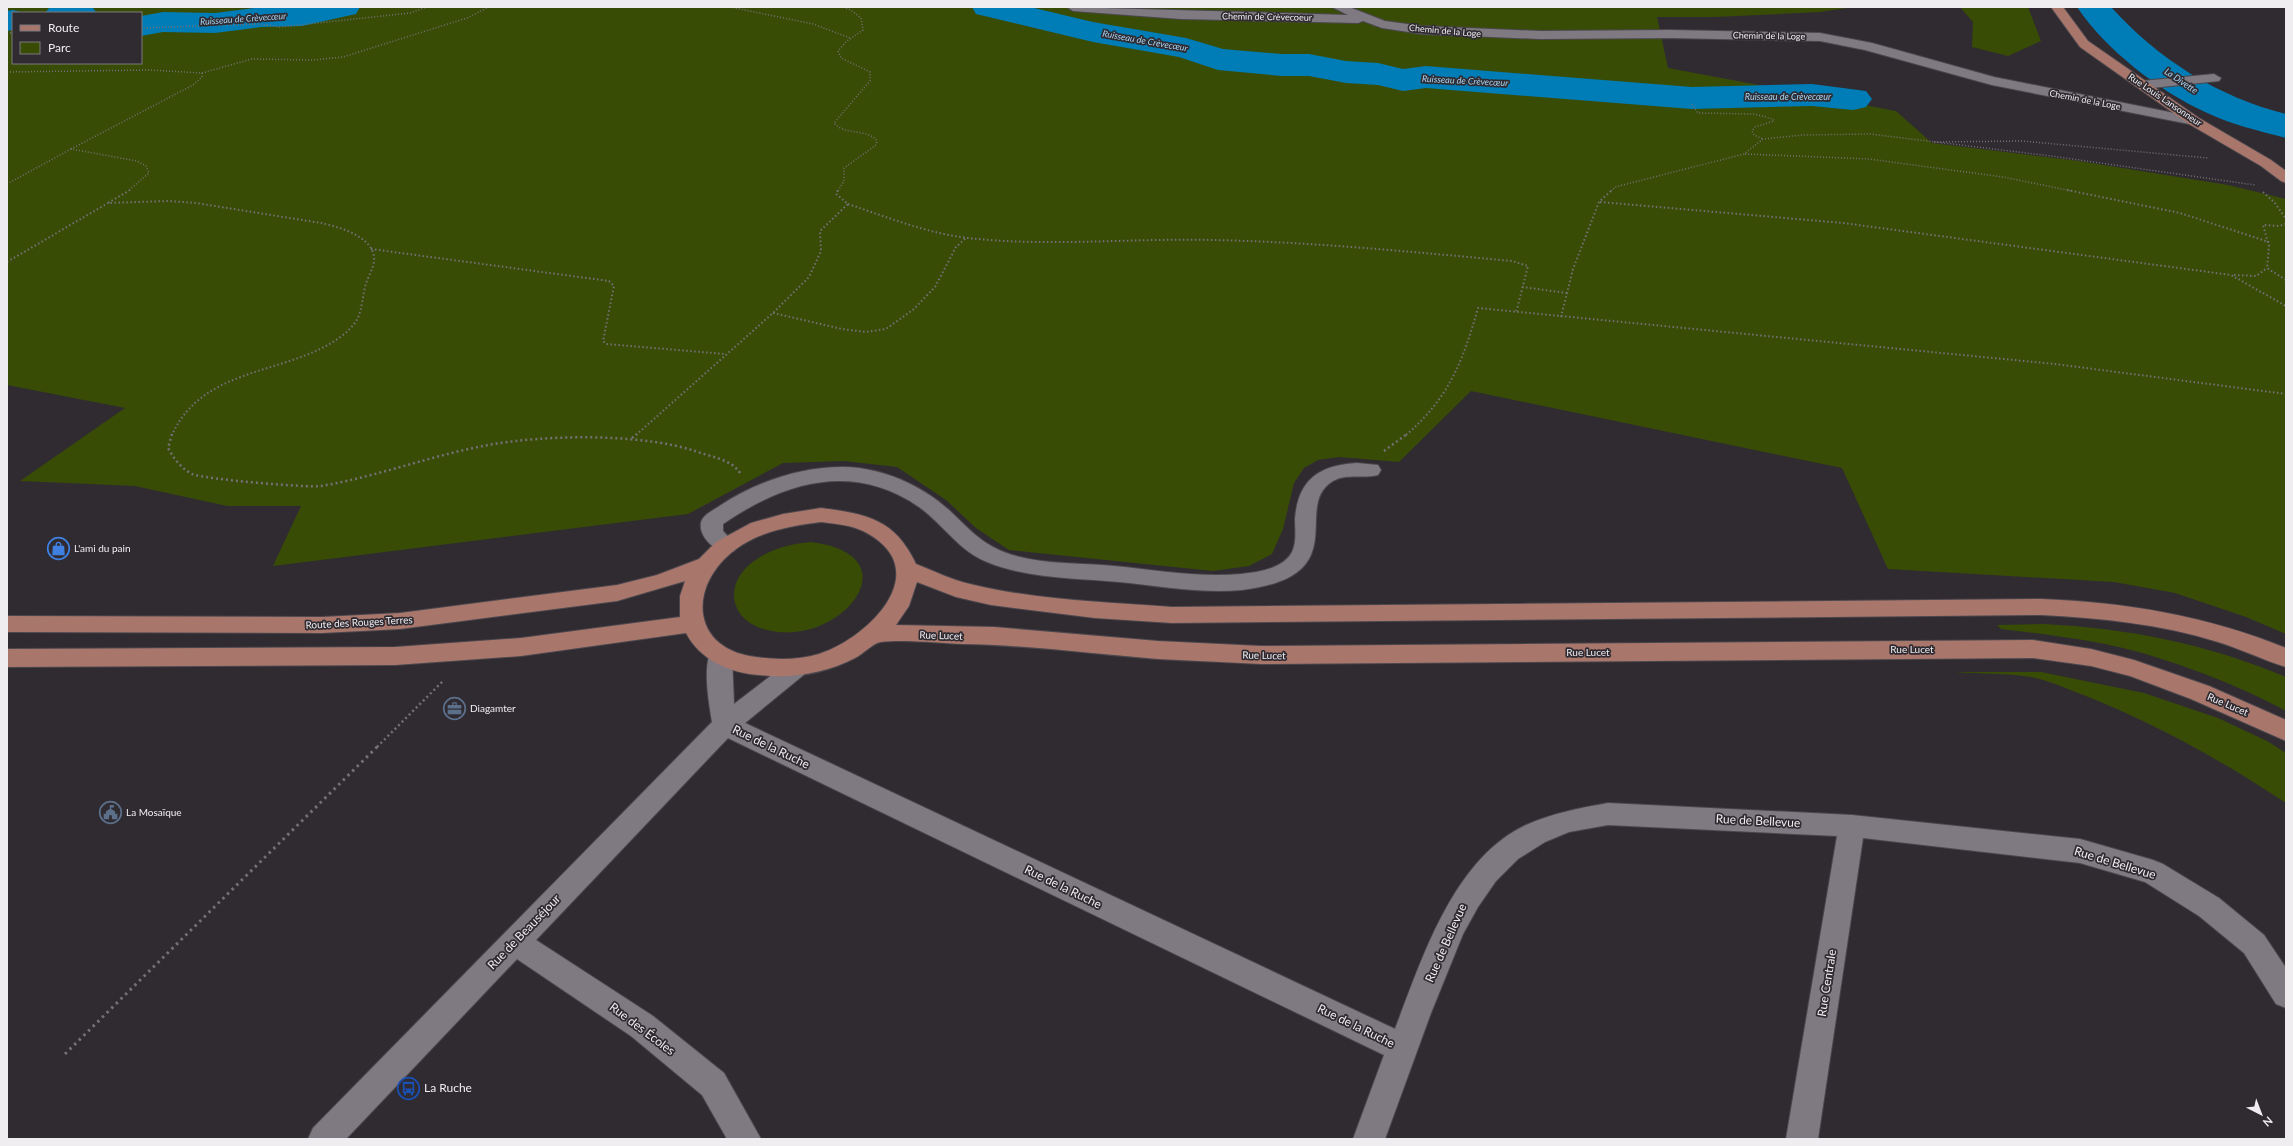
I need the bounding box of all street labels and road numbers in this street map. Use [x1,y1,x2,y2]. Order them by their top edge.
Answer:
street label: Chemin de Crèvecoeur [1222,10,1313,23]
street label: Chemin de la Loge [1408,22,1482,39]
street label: Chemin de la Loge [1733,29,1806,42]
street label: Rue Louis Lansonneur [2126,71,2205,129]
street label: Chemin de la Loge [2049,87,2122,112]
street label: Route des Rouges Terres [305,613,413,631]
street label: Rue Lucet [919,628,963,642]
street label: Rue Lucet [1890,643,1934,655]
street label: Rue Lucet [1566,646,1610,658]
street label: Rue Lucet [1242,649,1286,661]
street label: Rue Lucet [2206,690,2251,718]
street label: Rue de la Ruche [730,721,812,772]
street label: Rue de Bellevue [1715,811,1801,830]
street label: Rue de Bellevue [2073,843,2158,882]
street label: Rue de la Ruche [1022,861,1104,912]
street label: Rue de Beauséjour [484,891,564,972]
street label: Rue de Bellevue [1421,901,1470,984]
street label: Rue Centrale [1814,948,1839,1018]
street label: Rue des Écoles [607,999,678,1058]
street label: Rue de la Ruche [1315,1000,1397,1051]

